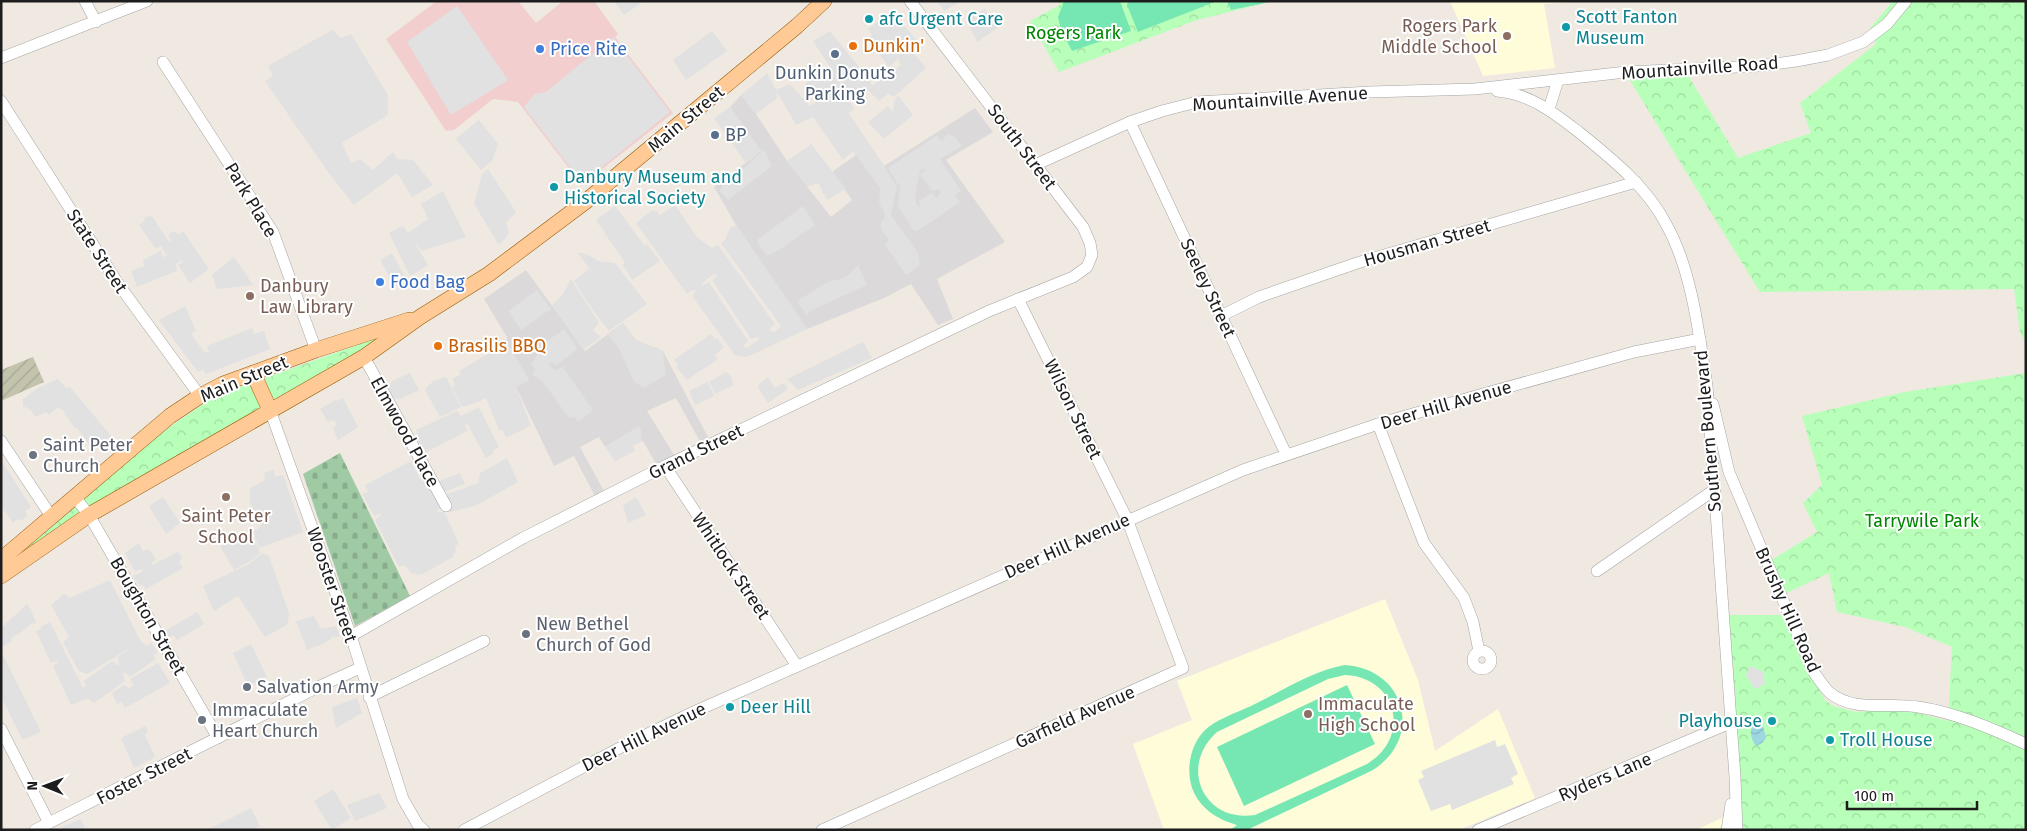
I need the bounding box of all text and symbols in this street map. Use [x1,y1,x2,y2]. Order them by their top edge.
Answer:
place label: Scott Fanton Museum [1576,6,1678,49]
place label: afc Urgent Care [879,8,1003,30]
marker: afc Urgent Care [863,13,875,25]
place label: Rogers Park Middle School [1381,15,1498,58]
marker: Scott Fanton Museum [1560,21,1572,33]
park label: Rogers Park [1025,22,1121,44]
marker: Rogers Park Middle School [1501,30,1513,42]
place label: Dunkin' [863,35,924,57]
place label: Price Rite [550,38,627,60]
marker: Dunkin' [847,40,859,52]
marker: Price Rite [534,43,546,55]
marker: Dunkin Donuts Parking [829,48,841,60]
street label: Mountainville Road [1621,52,1779,84]
place label: Dunkin Donuts Parking [775,62,895,105]
street label: Main Street [643,80,729,157]
street label: Mountainville Avenue [1191,82,1369,116]
street label: South Street [983,100,1062,195]
place label: BP [725,124,746,146]
marker: BP [709,129,721,141]
street label: Park Place [220,159,282,241]
place label: Danbury Museum and Historical Society [564,166,742,209]
marker: Danbury Museum and Historical Society [548,181,560,193]
street label: State Street [62,205,133,298]
street label: Housman Street [1361,214,1493,272]
street label: Seeley Street [1175,235,1241,342]
place label: Food Bag [390,271,465,293]
place label: Danbury Law Library [260,275,353,318]
marker: Food Bag [374,276,386,288]
marker: Danbury Law Library [244,290,256,302]
place label: Brasilis BBQ [448,335,546,357]
marker: Brasilis BBQ [432,340,444,352]
street label: Southern Boulevard [1690,349,1726,513]
street label: Main Street [197,351,292,407]
street label: Wilson Street [1039,356,1107,463]
street label: Elmwood Place [366,373,444,491]
street label: Deer Hill Avenue [1378,376,1514,434]
street label: Grand Street [645,419,747,484]
place label: Saint Peter Church [43,434,132,477]
marker: Saint Peter Church [27,449,39,461]
marker: Saint Peter School [220,491,232,503]
place label: Saint Peter School [181,505,271,548]
street label: Whitlock Street [687,508,775,624]
street label: Deer Hill Avenue [1001,508,1133,584]
park label: Tarrywile Park [1865,510,1980,532]
street label: Wooster Street [302,524,362,646]
street label: Brushy Hill Road [1751,544,1825,676]
street label: Boughton Street [105,553,191,679]
place label: New Bethel Church of God [536,613,651,656]
marker: New Bethel Church of God [520,628,532,640]
place label: Salvation Army [257,676,379,698]
marker: Salvation Army [241,681,253,693]
street label: Garfield Avenue [1012,681,1138,753]
place label: Immaculate High School [1318,693,1415,736]
place label: Deer Hill [740,696,811,718]
street label: Deer Hill Avenue [578,697,710,777]
place label: Immaculate Heart Church [212,699,318,742]
marker: Deer Hill [724,701,736,713]
marker: Immaculate High School [1302,708,1314,720]
place label: Playhouse [1678,710,1762,732]
marker: Immaculate Heart Church [196,714,208,726]
marker: Playhouse [1766,715,1778,727]
place label: Troll House [1840,729,1932,751]
marker: Troll House [1824,734,1836,746]
street label: Foster Street [93,742,196,809]
street label: Ryders Lane [1555,748,1655,806]
north arrow [20,761,70,811]
scale bar [1847,778,1977,810]
text: N [24,781,41,791]
text: 100 m [1854,787,1894,805]

